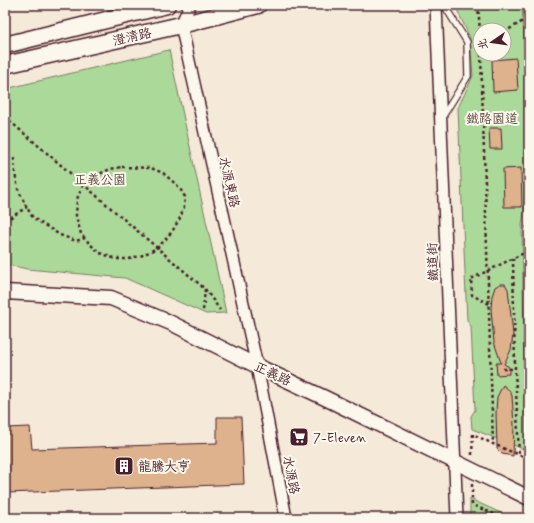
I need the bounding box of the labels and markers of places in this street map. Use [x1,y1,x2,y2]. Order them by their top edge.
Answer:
supermarket icon: 7-Eleven [288,426,310,448]
place label: 7-Eleven [313,430,366,447]
building icon: 龍騰大亨 [113,455,135,477]
place label: 龍騰大亨 [138,459,190,476]

